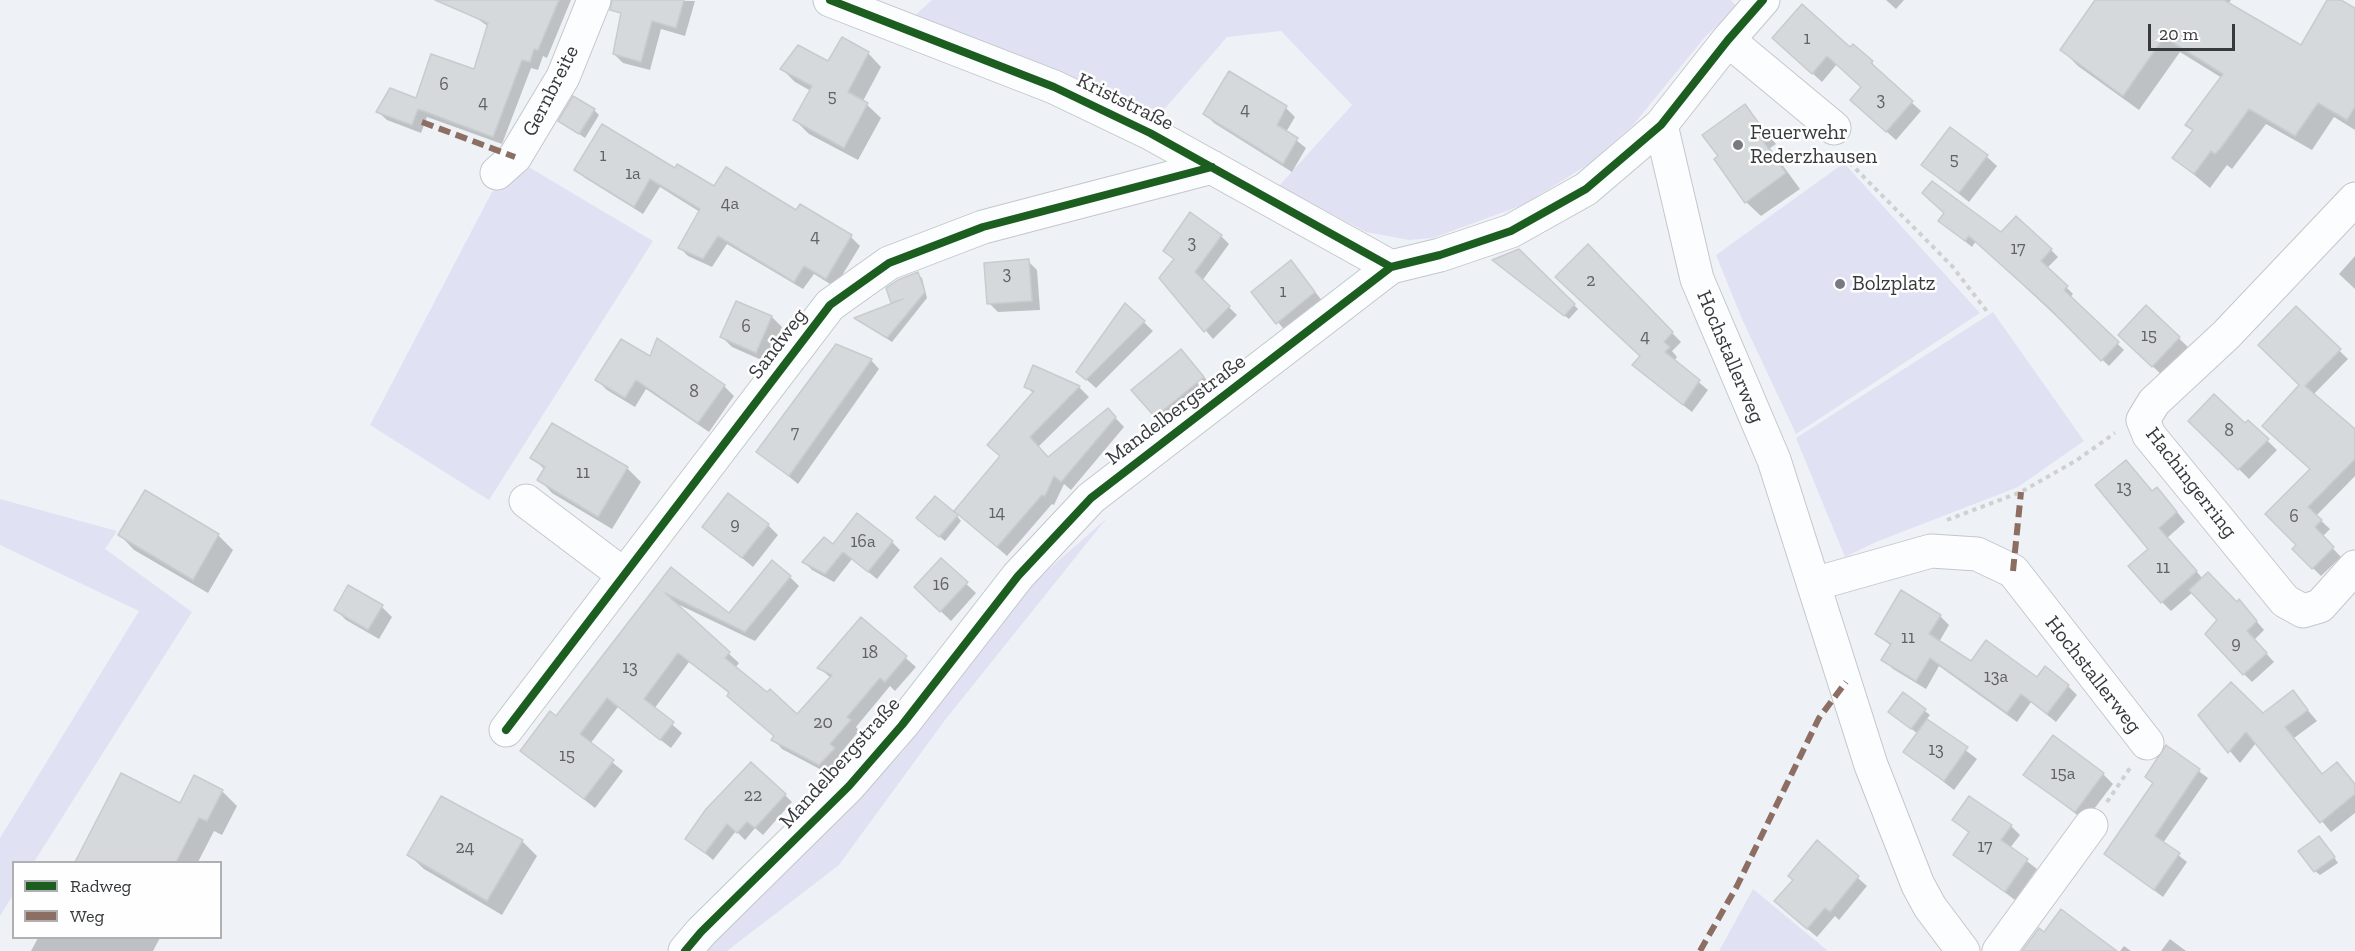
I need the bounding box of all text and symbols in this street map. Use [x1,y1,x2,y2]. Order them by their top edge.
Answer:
scale bar [2151,12,2238,50]
text: 20 m [2159,23,2198,45]
house number: 1 [1804,28,1810,50]
street label: Gernbreite [517,41,585,141]
street label: Kriststraße [1072,68,1178,136]
house number: 6 [439,74,449,96]
house number: 5 [827,86,837,108]
house number: 3 [1877,89,1885,111]
house number: 4 [478,92,488,114]
house number: 4 [1240,99,1250,121]
place label: Feuerwehr Rederzhausen [1750,120,1877,170]
marker: Feuerwehr Rederzhausen [1731,138,1745,152]
house number: 1 [600,145,606,167]
house number: 5 [1949,149,1959,171]
house number: 1a [625,163,641,185]
house number: 4a [721,193,739,215]
house number: 4 [810,226,820,248]
house number: 3 [1188,232,1196,254]
house number: 17 [2010,238,2026,260]
house number: 3 [1003,263,1011,285]
house number: 2 [1586,270,1596,292]
place label: Bolzplatz [1852,271,1936,297]
marker: Bolzplatz [1833,277,1847,291]
house number: 1 [1280,281,1286,303]
street label: Hochstallerweg [1691,287,1769,427]
street label: Sandweg [743,304,813,384]
house number: 6 [741,316,751,338]
house number: 15 [2141,325,2157,347]
house number: 4 [1640,326,1650,348]
street label: Mandelbergstraße [1101,349,1251,471]
house number: 8 [689,381,699,403]
house number: 8 [2224,420,2234,442]
house number: 7 [791,422,799,444]
street label: Hachingerring [2140,423,2242,543]
house number: 11 [576,462,590,484]
house number: 13 [2116,477,2132,499]
house number: 14 [989,502,1005,524]
house number: 6 [2289,506,2299,528]
house number: 9 [730,514,740,536]
house number: 16a [850,531,876,553]
house number: 11 [2156,557,2170,579]
house number: 16 [933,574,949,596]
street label: Hochstallerweg [2039,611,2147,739]
house number: 11 [1901,627,1915,649]
house number: 9 [2231,633,2241,655]
house number: 18 [862,642,878,664]
house number: 13 [622,657,638,679]
house number: 13a [1984,666,2008,688]
street label: Mandelbergstraße [774,692,906,834]
house number: 20 [813,712,833,734]
house number: 13 [1928,739,1944,761]
house number: 15 [559,745,575,767]
house number: 15a [2051,763,2075,785]
house number: 22 [744,785,762,807]
house number: 17 [1977,836,1993,858]
house number: 24 [456,837,474,859]
legend [12,861,222,939]
text: Radweg [70,875,131,897]
text: Weg [70,905,104,927]

